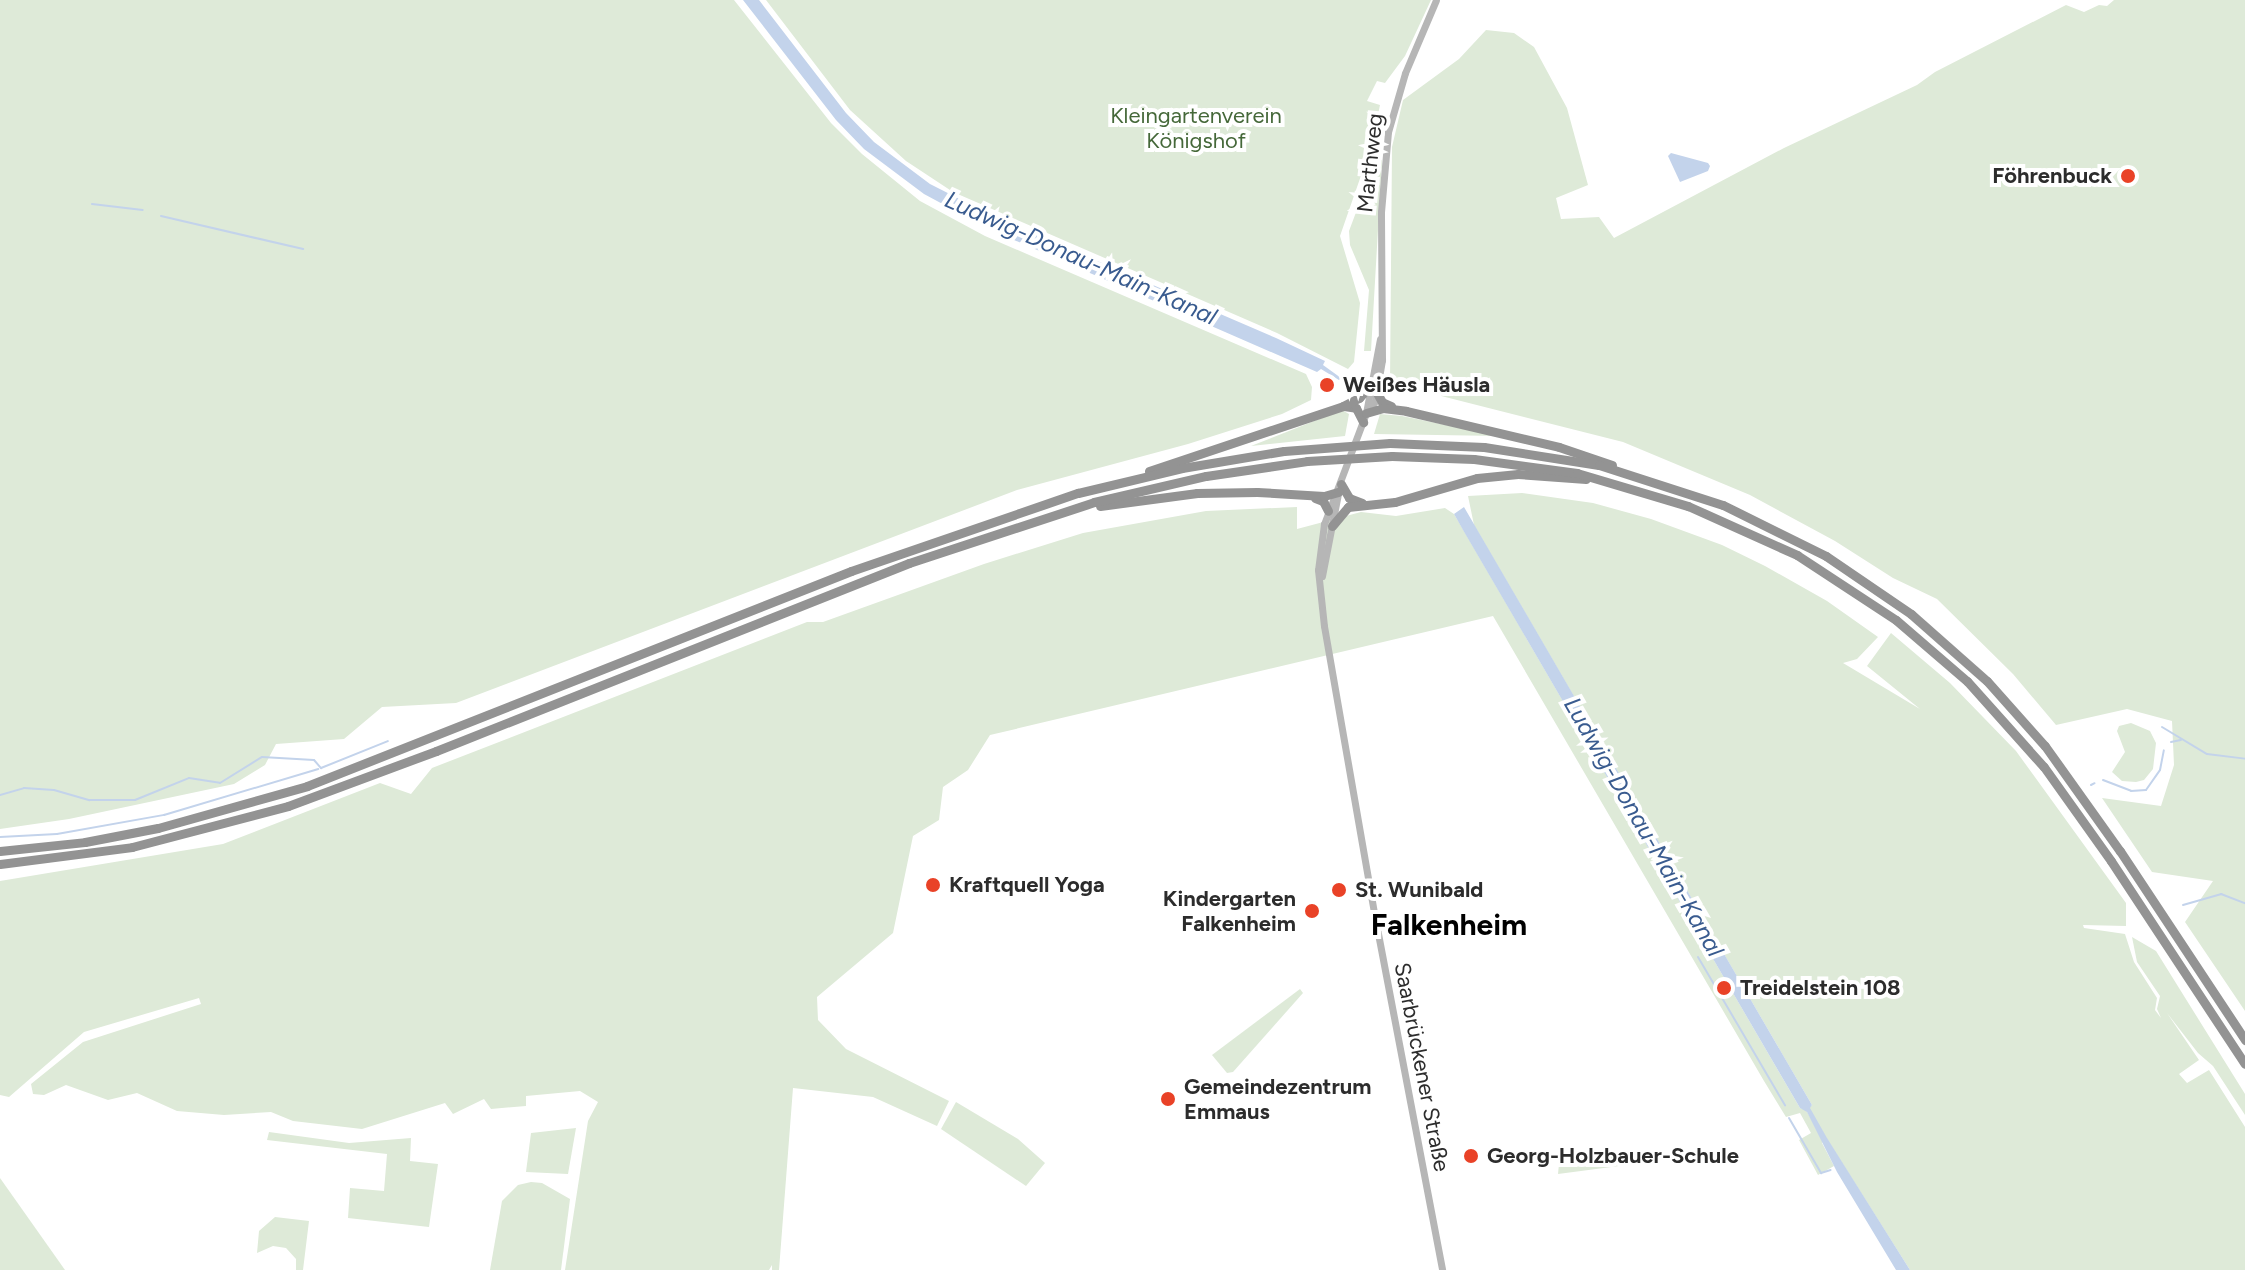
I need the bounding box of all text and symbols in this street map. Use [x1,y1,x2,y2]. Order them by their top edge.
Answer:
park label: Kleingartenverein Königshof [1110,102,1282,154]
street label: Marthweg [1352,112,1388,214]
place label: Föhrenbuck [1992,163,2112,189]
marker: Föhrenbuck [2119,167,2137,185]
water label: Ludwig-Donau-Main-Kanal [941,185,1221,331]
place label: Weißes Häusla [1343,372,1490,398]
marker: Weißes Häusla [1318,376,1336,394]
water label: Ludwig-Donau-Main-Kanal [1558,692,1730,962]
place label: Kraftquell Yoga [949,872,1105,898]
marker: Kraftquell Yoga [924,876,942,894]
place label: St. Wunibald [1355,877,1483,903]
marker: St. Wunibald [1330,881,1348,899]
place label: Kindergarten Falkenheim [1163,885,1296,936]
marker: Kindergarten Falkenheim [1303,902,1321,920]
district label: Falkenheim [1371,907,1527,943]
street label: Saarbrückener Straße [1389,960,1455,1174]
place label: Treidelstein 108 [1740,975,1901,1001]
marker: Treidelstein 108 [1715,979,1733,997]
place label: Gemeindezentrum Emmaus [1184,1073,1371,1124]
marker: Gemeindezentrum Emmaus [1159,1090,1177,1108]
place label: Georg-Holzbauer-Schule [1487,1143,1739,1169]
marker: Georg-Holzbauer-Schule [1462,1147,1480,1165]

